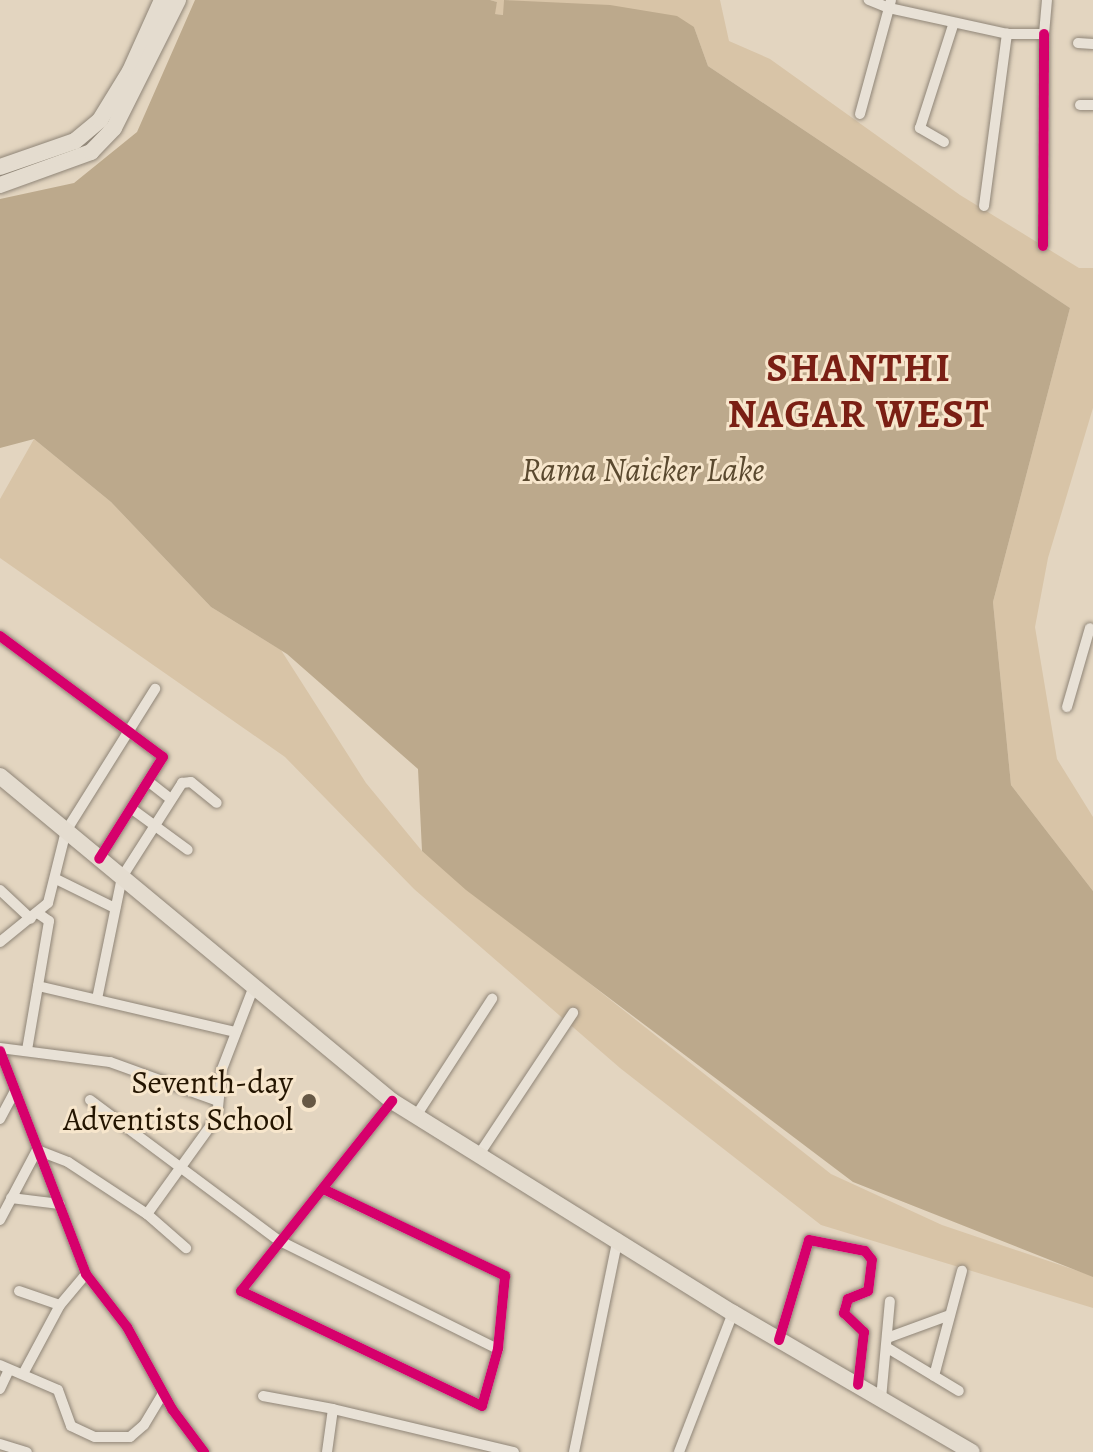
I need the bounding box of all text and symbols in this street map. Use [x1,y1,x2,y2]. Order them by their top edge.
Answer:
district label: SHANTHI NAGAR WEST [728,344,990,438]
water label: Rama Naicker Lake [521,450,765,490]
place label: Seventh-day Adventists School [63,1064,293,1139]
marker: Seventh-day Adventists School [300,1092,318,1110]

